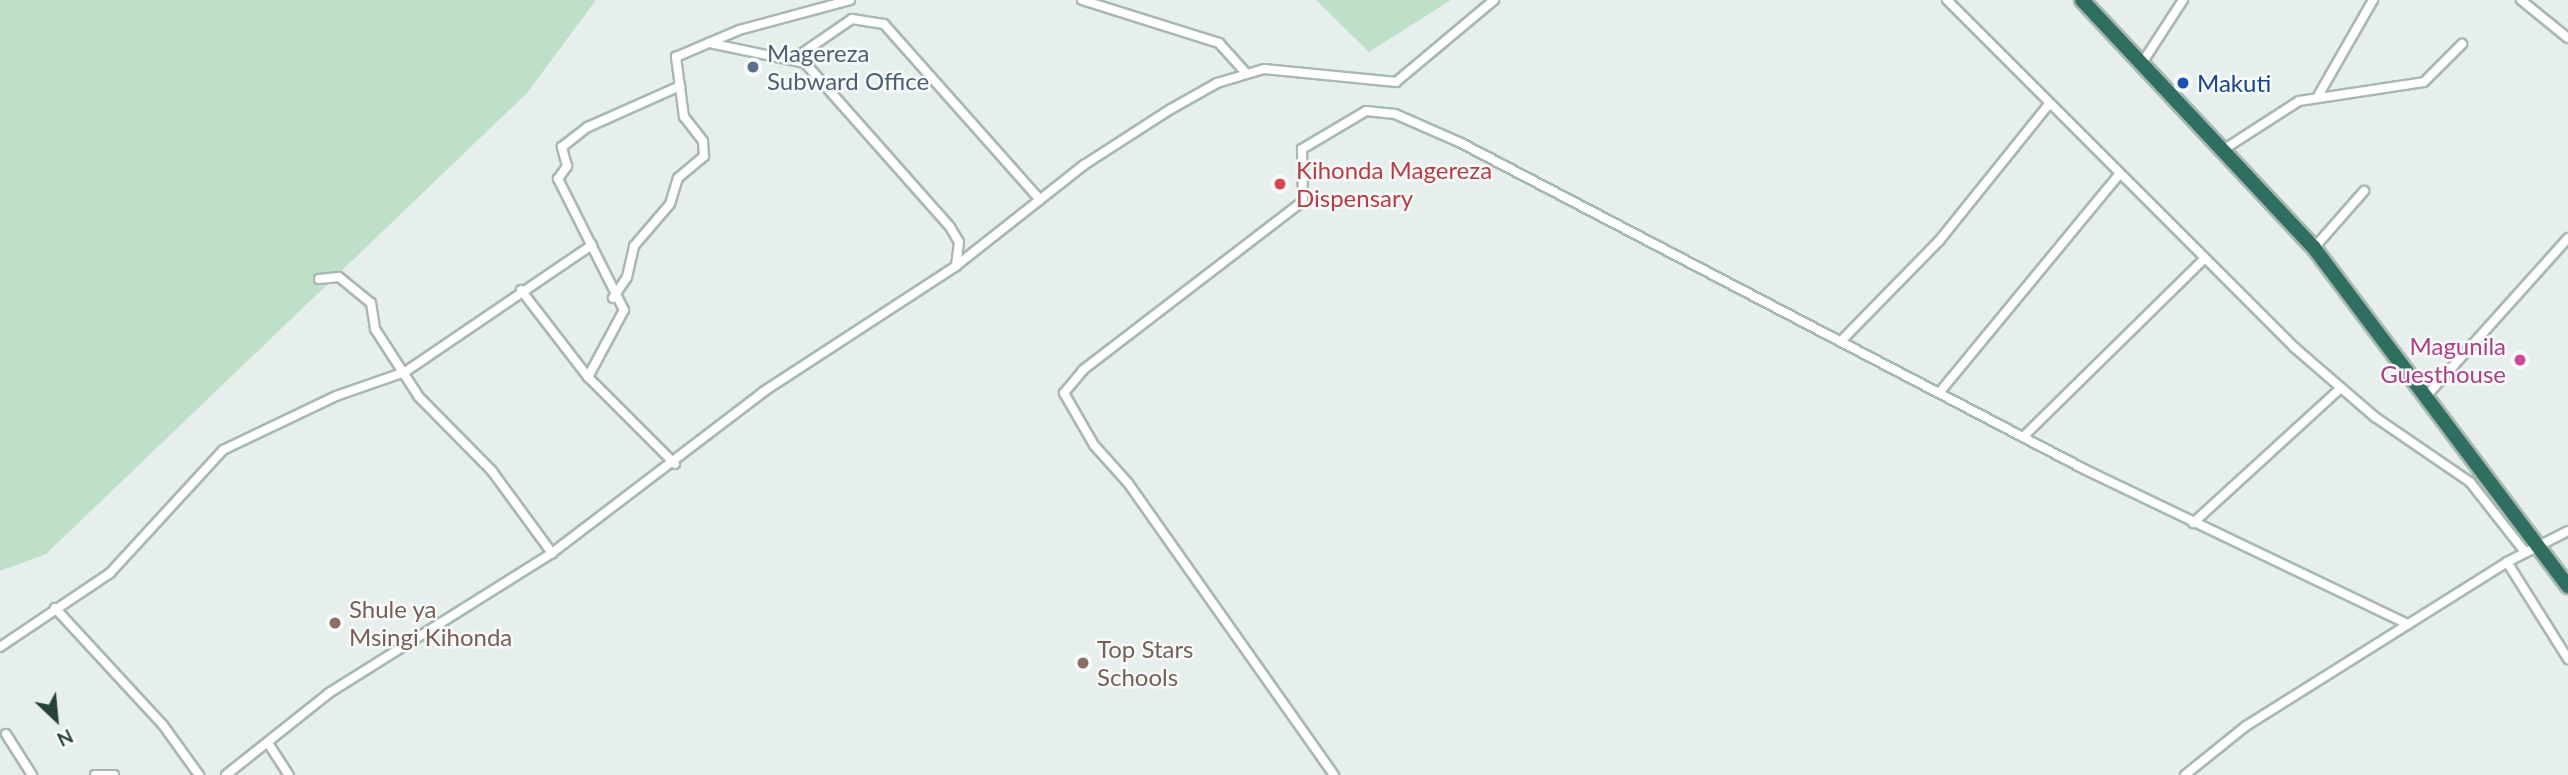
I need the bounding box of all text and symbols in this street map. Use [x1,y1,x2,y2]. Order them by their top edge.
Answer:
place label: Magereza Subward Office [767,39,929,95]
marker: Magereza Subward Office [745,59,761,75]
place label: Makuti [2197,69,2271,97]
marker: Makuti [2175,75,2191,91]
place label: Kihonda Magereza Dispensary [1296,156,1492,212]
marker: Kihonda Magereza Dispensary [1270,174,1290,194]
place label: Magunila Guesthouse [2380,332,2506,388]
marker: Magunila Guesthouse [2512,352,2528,368]
place label: Shule ya Msingi Kihonda [349,595,512,651]
marker: Shule ya Msingi Kihonda [327,615,343,631]
place label: Top Stars Schools [1097,635,1194,691]
marker: Top Stars Schools [1075,655,1091,671]
north arrow [21,684,91,754]
text: N [54,725,77,752]

